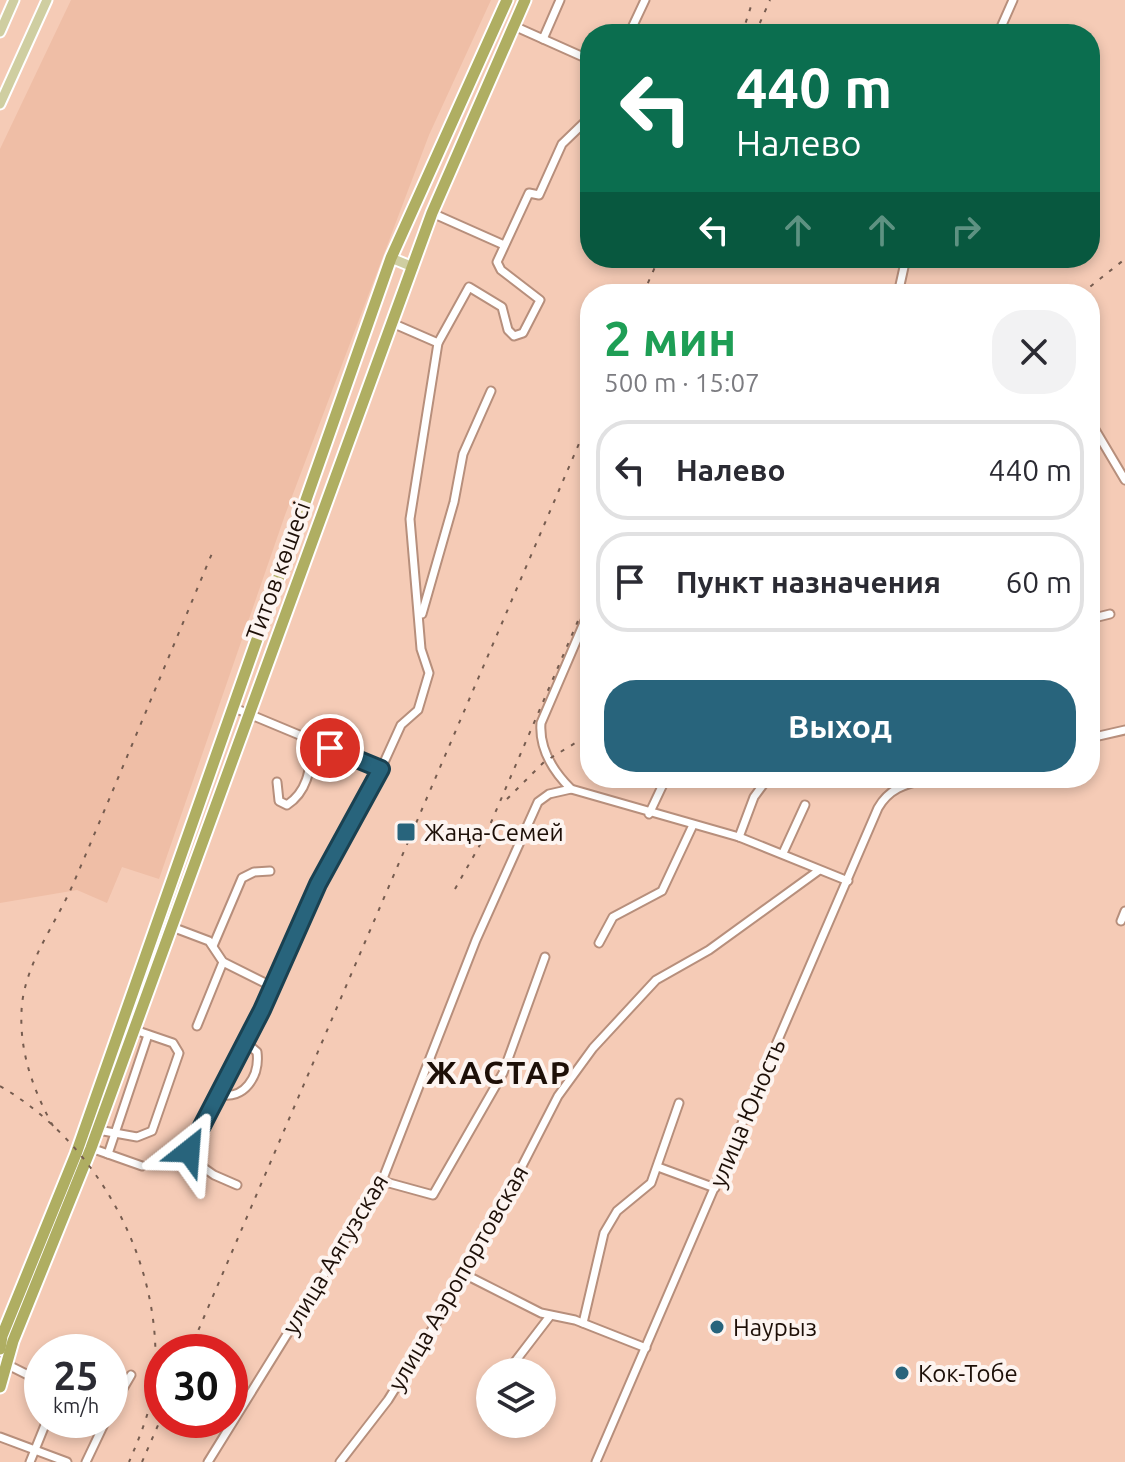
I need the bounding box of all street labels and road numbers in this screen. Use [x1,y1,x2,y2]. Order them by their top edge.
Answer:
street label: Титов көшесі [240,498,316,644]
street label: улица Юность [704,1035,790,1191]
street label: улица Аэропортовская [382,1161,534,1395]
street label: улица Аягузская [277,1169,393,1339]

